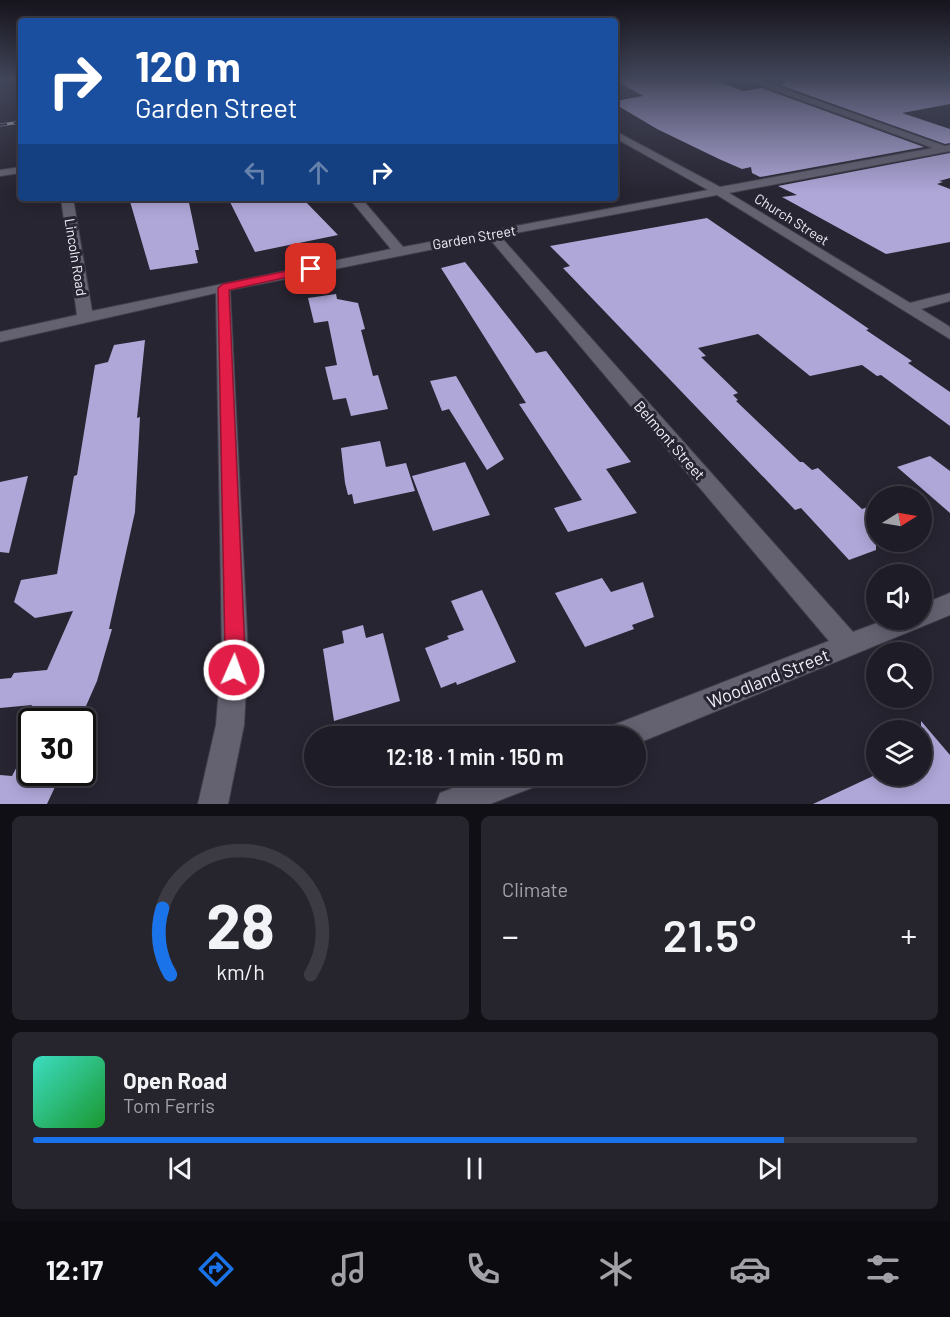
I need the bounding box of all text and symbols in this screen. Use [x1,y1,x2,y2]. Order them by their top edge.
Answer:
text: 120 m [135,40,241,90]
icon: right [36,42,114,120]
text: Garden Street [135,91,298,123]
icon: left [239,156,272,189]
icon: ahead [302,156,335,189]
icon: right [365,156,398,189]
street label: Church Street [752,189,832,249]
street label: Lincoln Road [61,217,91,297]
street label: Garden Street [431,221,517,253]
pin [285,243,336,294]
icon: arrive [294,252,327,285]
street label: Belmont Street [631,397,709,483]
north arrow [866,486,932,552]
map controls [866,486,932,786]
button: sound [866,564,932,630]
position arrow [202,638,266,702]
button: search [866,642,932,708]
street label: Woodland Street [704,643,832,713]
speed limit sign: 30 [18,708,96,786]
button: layers [866,720,932,786]
text: 12:18 · 1 min · 150 m [386,743,564,769]
text: Climate [502,877,568,901]
text: 28 [206,887,275,961]
text: 21.5° [663,907,756,961]
text: − [502,915,519,955]
text: + [900,915,917,955]
text: km/h [216,959,265,984]
text: Open Road [123,1067,227,1093]
text: Tom Ferris [123,1093,215,1117]
icon: previous [164,1152,197,1185]
icon: pause [458,1152,491,1185]
icon: next [753,1152,786,1185]
icon: directions [195,1248,237,1290]
icon: music [328,1248,370,1290]
icon: phone [462,1248,504,1290]
icon: climate [595,1248,637,1290]
icon: car [729,1248,771,1290]
icon: filters [862,1248,904,1290]
text: 12:17 [46,1253,103,1285]

